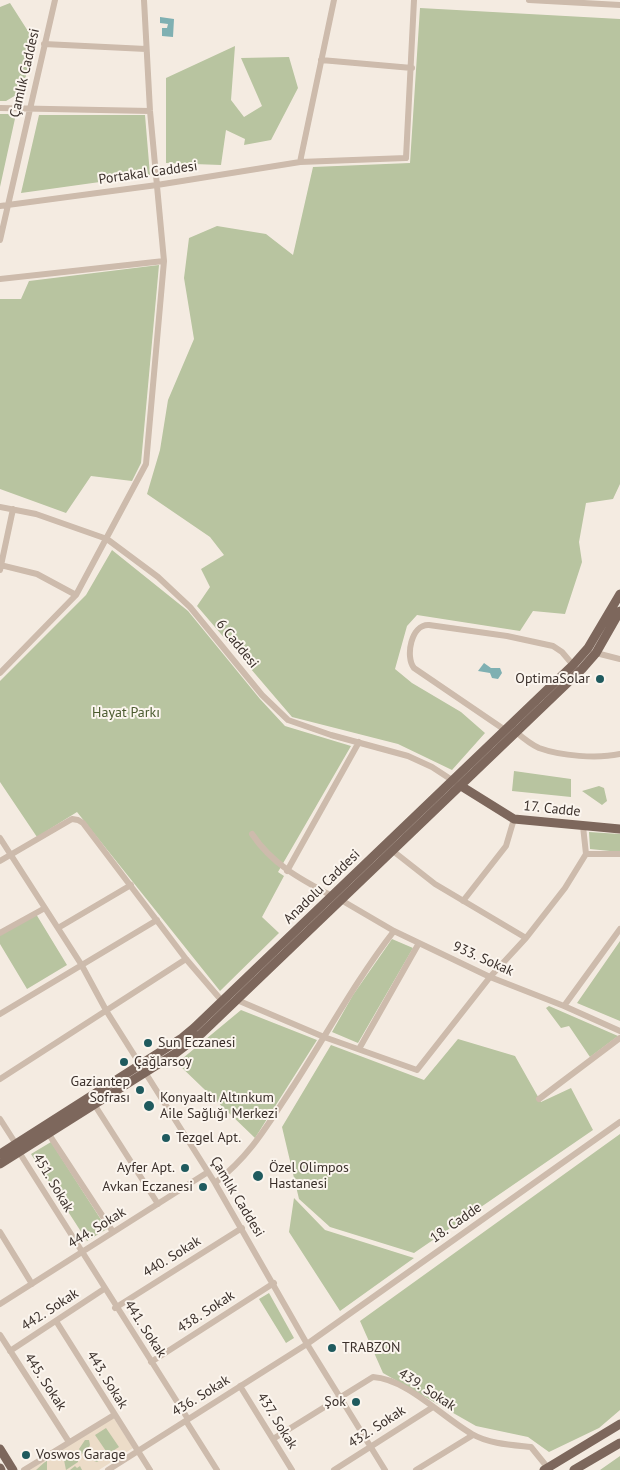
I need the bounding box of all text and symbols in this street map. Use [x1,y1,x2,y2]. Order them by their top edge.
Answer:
street label: Çamlık Caddesi [7,27,43,119]
street label: Portakal Caddesi [97,158,199,188]
street label: 6 Caddesi [212,616,262,672]
place label: OptimaSolar [515,671,590,687]
marker: OptimaSolar [594,673,606,685]
park label: Hayat Parkı [92,705,160,721]
street label: 17. Cadde [523,798,581,820]
street label: Anadolu Caddesi [280,846,364,928]
street label: 933. Sokak [450,938,516,980]
place label: Sun Eczanesi [158,1035,236,1051]
marker: Sun Eczanesi [142,1037,154,1049]
place label: Çağlarsoy [134,1054,192,1070]
marker: Çağlarsoy [118,1056,130,1068]
place label: Gaziantep Sofrası [71,1074,130,1106]
marker: Gaziantep Sofrası [134,1084,146,1096]
place label: Konyaaltı Altınkum Aile Sağlığı Merkezi [160,1090,278,1122]
marker: Konyaaltı Altınkum Aile Sağlığı Merkezi [142,1099,156,1113]
place label: Tezgel Apt. [176,1130,241,1146]
marker: Tezgel Apt. [160,1132,172,1144]
street label: 451. Sokak [29,1151,77,1215]
street label: Çamlık Caddesi [206,1154,268,1240]
place label: Ayfer Apt. [117,1160,175,1176]
place label: Özel Olimpos Hastanesi [269,1160,349,1192]
marker: Ayfer Apt. [179,1162,191,1174]
marker: Özel Olimpos Hastanesi [251,1169,265,1183]
place label: Avkan Eczanesi [102,1179,193,1195]
marker: Avkan Eczanesi [197,1181,209,1193]
street label: 18. Cadde [427,1199,485,1247]
street label: 444. Sokak [65,1204,129,1252]
street label: 440. Sokak [140,1233,204,1281]
street label: 442. Sokak [18,1285,82,1335]
street label: 438. Sokak [174,1287,238,1337]
street label: 441. Sokak [120,1297,170,1361]
place label: TRABZON [342,1340,400,1356]
marker: TRABZON [326,1342,338,1354]
street label: 443. Sokak [83,1348,131,1412]
street label: 445. Sokak [20,1350,70,1414]
street label: 439. Sokak [395,1365,459,1415]
street label: 436. Sokak [169,1372,233,1420]
street label: 437. Sokak [253,1390,301,1452]
place label: Şok [324,1394,346,1410]
marker: Şok [350,1396,362,1408]
street label: 432. Sokak [345,1402,409,1452]
place label: Voswos Garage [36,1447,126,1463]
marker: Voswos Garage [20,1449,32,1461]

